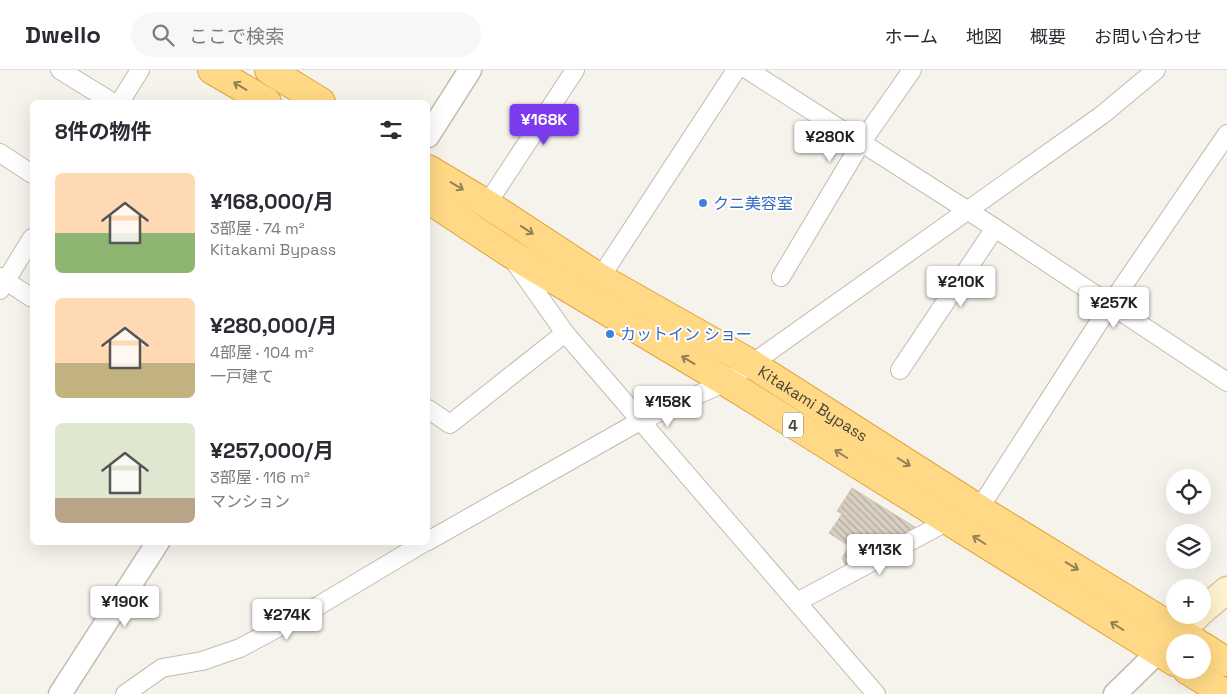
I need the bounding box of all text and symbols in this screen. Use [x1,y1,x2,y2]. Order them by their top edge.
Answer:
search box [131,12,481,57]
text: Dwello [25,19,101,50]
icon: search [149,21,177,49]
text: ここで検索 [189,24,284,49]
text: ホーム [885,25,938,48]
text: 地図 [966,25,1002,48]
text: 概要 [1030,25,1066,48]
text: お問い合わせ [1094,25,1202,48]
one-way arrow [233,81,247,91]
pin: ¥168K [509,104,579,146]
text: ¥168K [521,109,567,130]
icon: filters [377,116,405,144]
text: 8件の物件 [55,118,152,145]
pin: ¥280K [795,121,865,163]
text: ¥280K [805,126,855,147]
one-way arrow [449,182,464,192]
text: ¥168,000/月 [210,188,334,215]
icon: home [95,193,155,253]
place label: クニ美容室 [713,193,793,214]
marker: クニ美容室 [697,197,709,209]
text: 3部屋 · 74 m² [210,218,305,239]
one-way arrow [520,226,534,236]
text: Kitakami Bypass [210,239,336,260]
pin: ¥210K [926,266,996,308]
text: ¥210K [937,271,985,292]
pin: ¥257K [1079,286,1149,329]
text: ¥257K [1090,292,1138,313]
text: ¥280,000/月 [210,312,337,339]
icon: home [95,318,155,378]
place label: カットイン ショー [620,324,752,345]
marker: カットイン ショー [604,328,616,340]
text: 4部屋 · 104 m² [210,342,314,363]
one-way arrow [681,354,695,364]
street label: Kitakami Bypass [754,360,872,446]
text: 一戸建て [210,366,274,387]
pin: ¥158K [633,386,703,428]
text: ¥158K [645,391,691,412]
road number: 4 [783,412,803,438]
text: ¥257,000/月 [210,437,334,464]
icon: home [95,443,155,503]
one-way arrow [834,449,848,460]
one-way arrow [897,457,911,467]
text: 3部屋 · 116 m² [210,467,310,488]
map controls [1166,469,1211,679]
button: locate [1166,469,1211,514]
text: マンション [210,491,290,512]
button: layers [1166,524,1211,569]
pin: ¥113K [845,534,915,576]
one-way arrow [972,535,986,545]
text: ¥113K [858,539,902,560]
one-way arrow [1065,562,1079,572]
button: + [1166,579,1211,624]
pin: ¥190K [90,586,160,628]
text: ¥190K [101,591,149,612]
pin: ¥274K [252,598,322,641]
text: ¥274K [263,604,311,625]
one-way arrow [1110,621,1124,631]
button: − [1166,634,1211,679]

